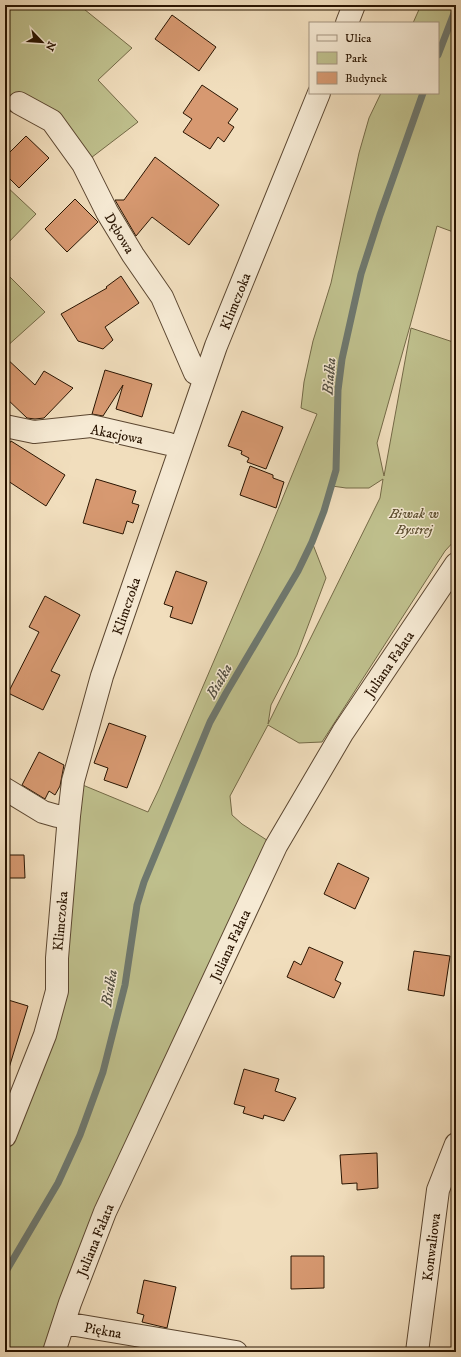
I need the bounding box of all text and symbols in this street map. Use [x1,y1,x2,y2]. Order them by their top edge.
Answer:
north arrow [22,22,62,62]
legend [309,22,439,94]
text: Ulica [345,31,372,46]
text: N [42,39,58,53]
text: Park [345,51,367,66]
text: Budynek [345,71,387,86]
street label: Dębowa [100,210,138,257]
street label: Klimczoka [216,270,256,333]
water label: Białka [318,357,341,396]
street label: Akacjowa [89,421,145,449]
park label: Biwak w Bystrej [388,505,439,539]
street label: Klimczoka [109,575,145,638]
street label: Juliana Fałata [360,628,419,703]
water label: Białka [201,660,237,703]
street label: Klimczoka [49,890,73,952]
street label: Juliana Fałata [206,907,255,986]
water label: Białka [97,968,122,1009]
street label: Juliana Fałata [72,1201,119,1281]
street label: Konwaliowa [419,1212,445,1282]
street label: Piękna [83,1319,123,1343]

